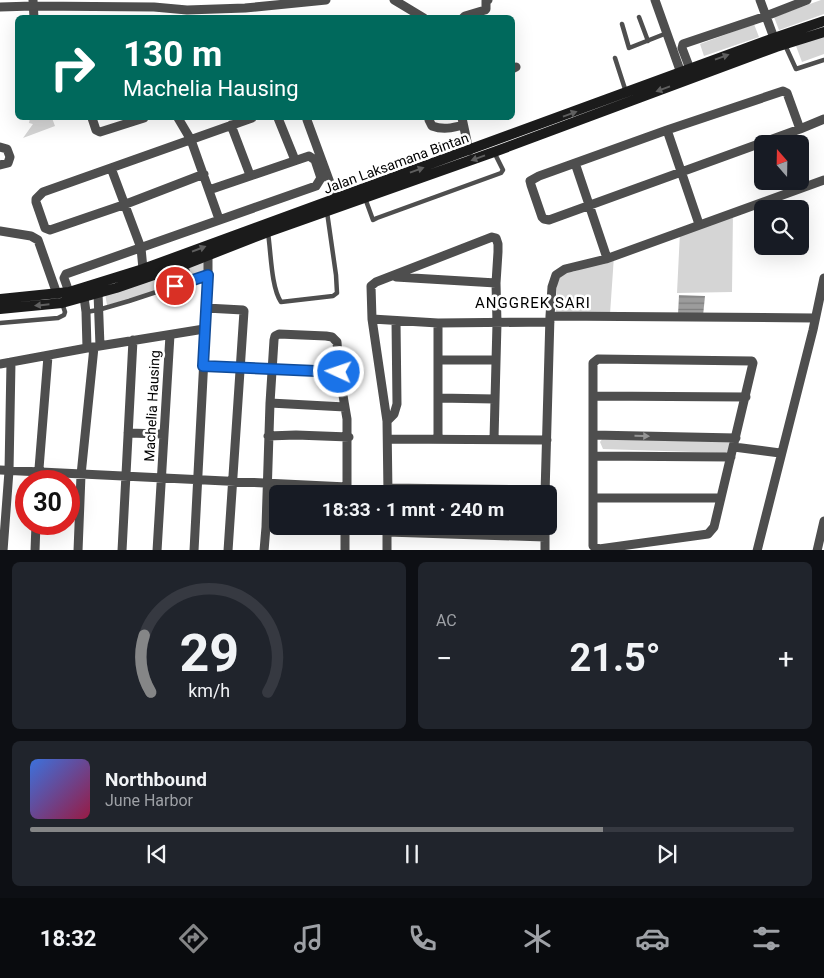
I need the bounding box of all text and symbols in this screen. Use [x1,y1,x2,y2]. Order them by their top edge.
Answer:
text: 130 m [123,34,222,75]
icon: right [40,35,105,100]
one-way arrow [715,53,730,61]
text: Machelia Hausing [123,76,299,101]
one-way arrow [655,85,670,93]
one-way arrow [563,110,578,118]
street label: Jalan Laksamana Bintan [321,129,471,197]
north arrow [754,135,809,190]
map controls [754,135,809,255]
one-way arrow [470,155,485,162]
one-way arrow [410,166,425,173]
button: search [754,200,809,255]
one-way arrow [191,244,206,252]
pin [154,265,196,307]
icon: arrive [161,272,189,300]
district label: ANGGREK SARI [475,294,591,312]
one-way arrow [34,301,50,309]
position arrow [312,345,364,397]
street label: Machelia Hausing [141,350,163,462]
one-way arrow [634,432,650,440]
speed limit sign: 30 [15,470,80,535]
text: 18:33 · 1 mnt · 240 m [322,498,504,521]
text: AC [436,611,457,630]
text: 29 [179,623,239,684]
text: 21.5° [569,636,661,680]
text: − [436,642,452,675]
text: + [778,642,794,675]
text: km/h [188,680,230,701]
text: Northbound [105,768,207,791]
text: June Harbor [105,791,193,810]
icon: previous [143,840,171,868]
icon: pause [398,840,426,868]
icon: next [653,840,681,868]
icon: directions [176,921,211,956]
icon: music [291,921,326,956]
icon: phone [405,921,440,956]
icon: climate [520,921,555,956]
icon: car [635,921,670,956]
icon: filters [749,921,784,956]
text: 18:32 [40,926,96,951]

